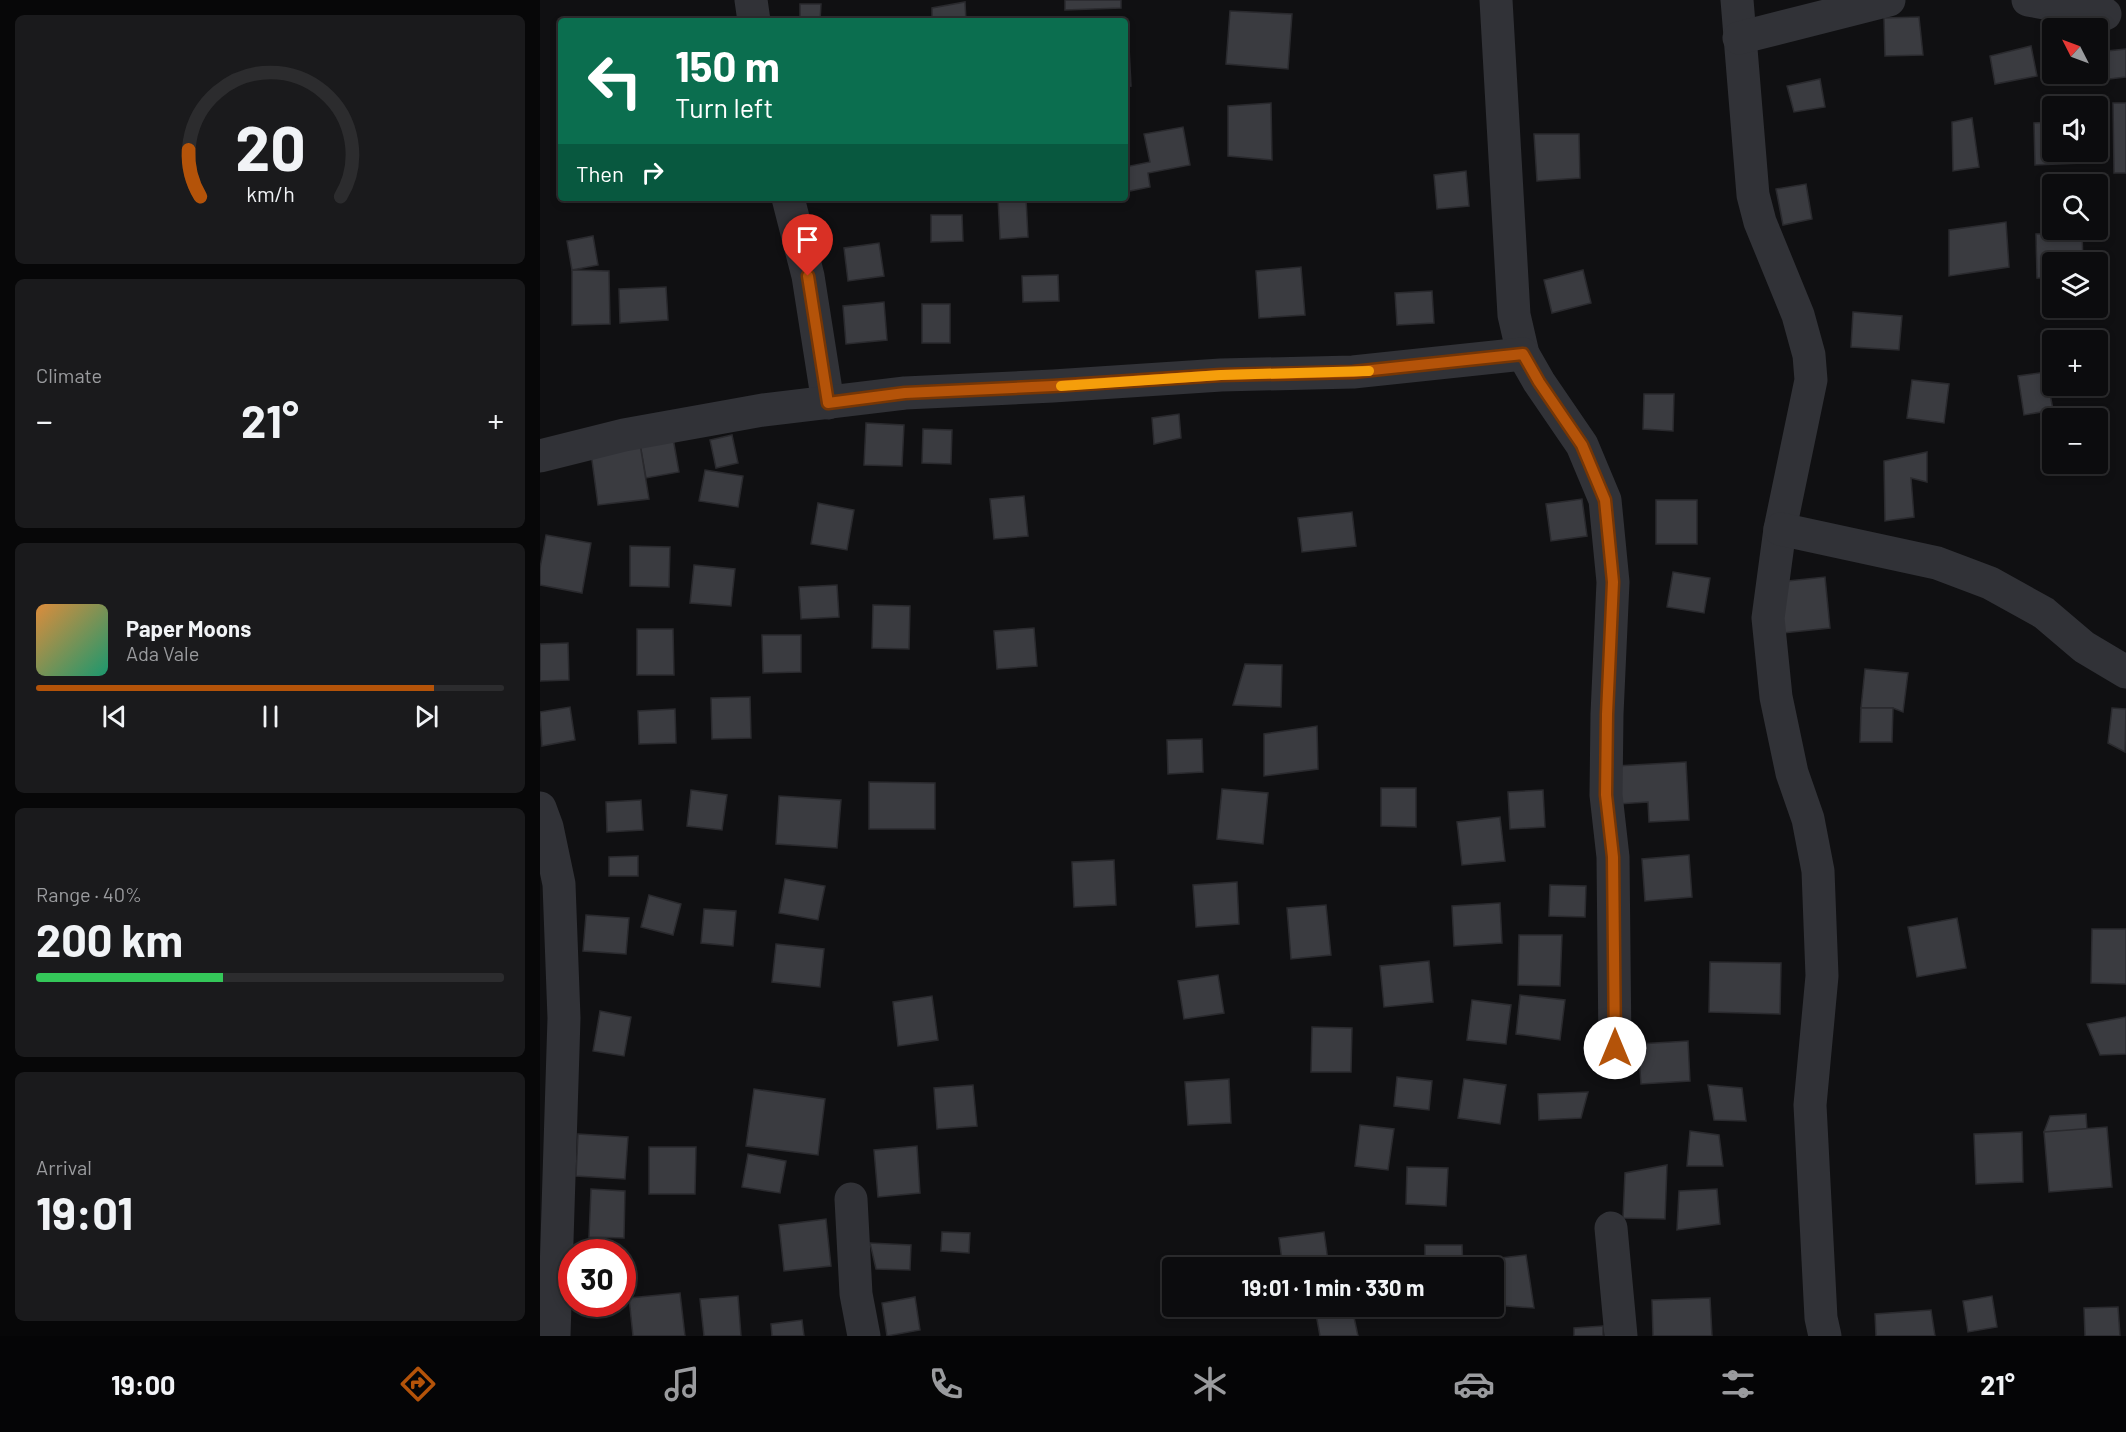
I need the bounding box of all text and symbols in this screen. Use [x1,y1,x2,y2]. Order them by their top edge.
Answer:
north arrow [2042,18,2108,84]
map controls [2042,18,2108,474]
text: 150 m [675,40,780,90]
icon: left [576,42,654,120]
text: Turn left [675,91,773,123]
button: sound [2042,96,2108,162]
text: 20 [235,109,305,183]
icon: right [636,156,669,189]
text: Then [576,160,624,186]
button: search [2042,174,2108,240]
text: km/h [246,181,294,206]
pin [782,214,833,276]
icon: arrive [791,223,824,256]
button: layers [2042,252,2108,318]
button: + [2042,330,2108,396]
text: Climate [36,363,102,387]
text: 21° [241,393,299,447]
text: − [36,400,53,440]
text: + [488,400,504,440]
button: − [2042,408,2108,474]
text: Paper Moons [126,615,251,641]
text: Ada Vale [126,641,199,665]
icon: previous [98,700,131,733]
icon: pause [254,700,287,733]
icon: next [410,700,443,733]
text: Range · 40% [36,882,142,906]
text: 200 km [36,912,183,966]
position arrow [1583,1016,1647,1080]
text: Arrival [36,1155,92,1179]
text: 19:01 [36,1185,133,1239]
speed limit sign: 30 [558,1239,636,1317]
text: 19:01 · 1 min · 330 m [1242,1274,1424,1300]
icon: directions [397,1363,439,1405]
icon: music [661,1363,703,1405]
icon: phone [925,1363,967,1405]
icon: climate [1189,1363,1231,1405]
icon: car [1453,1363,1495,1405]
icon: filters [1717,1363,1759,1405]
text: 19:00 [111,1368,175,1400]
text: 21° [1980,1368,2015,1400]

